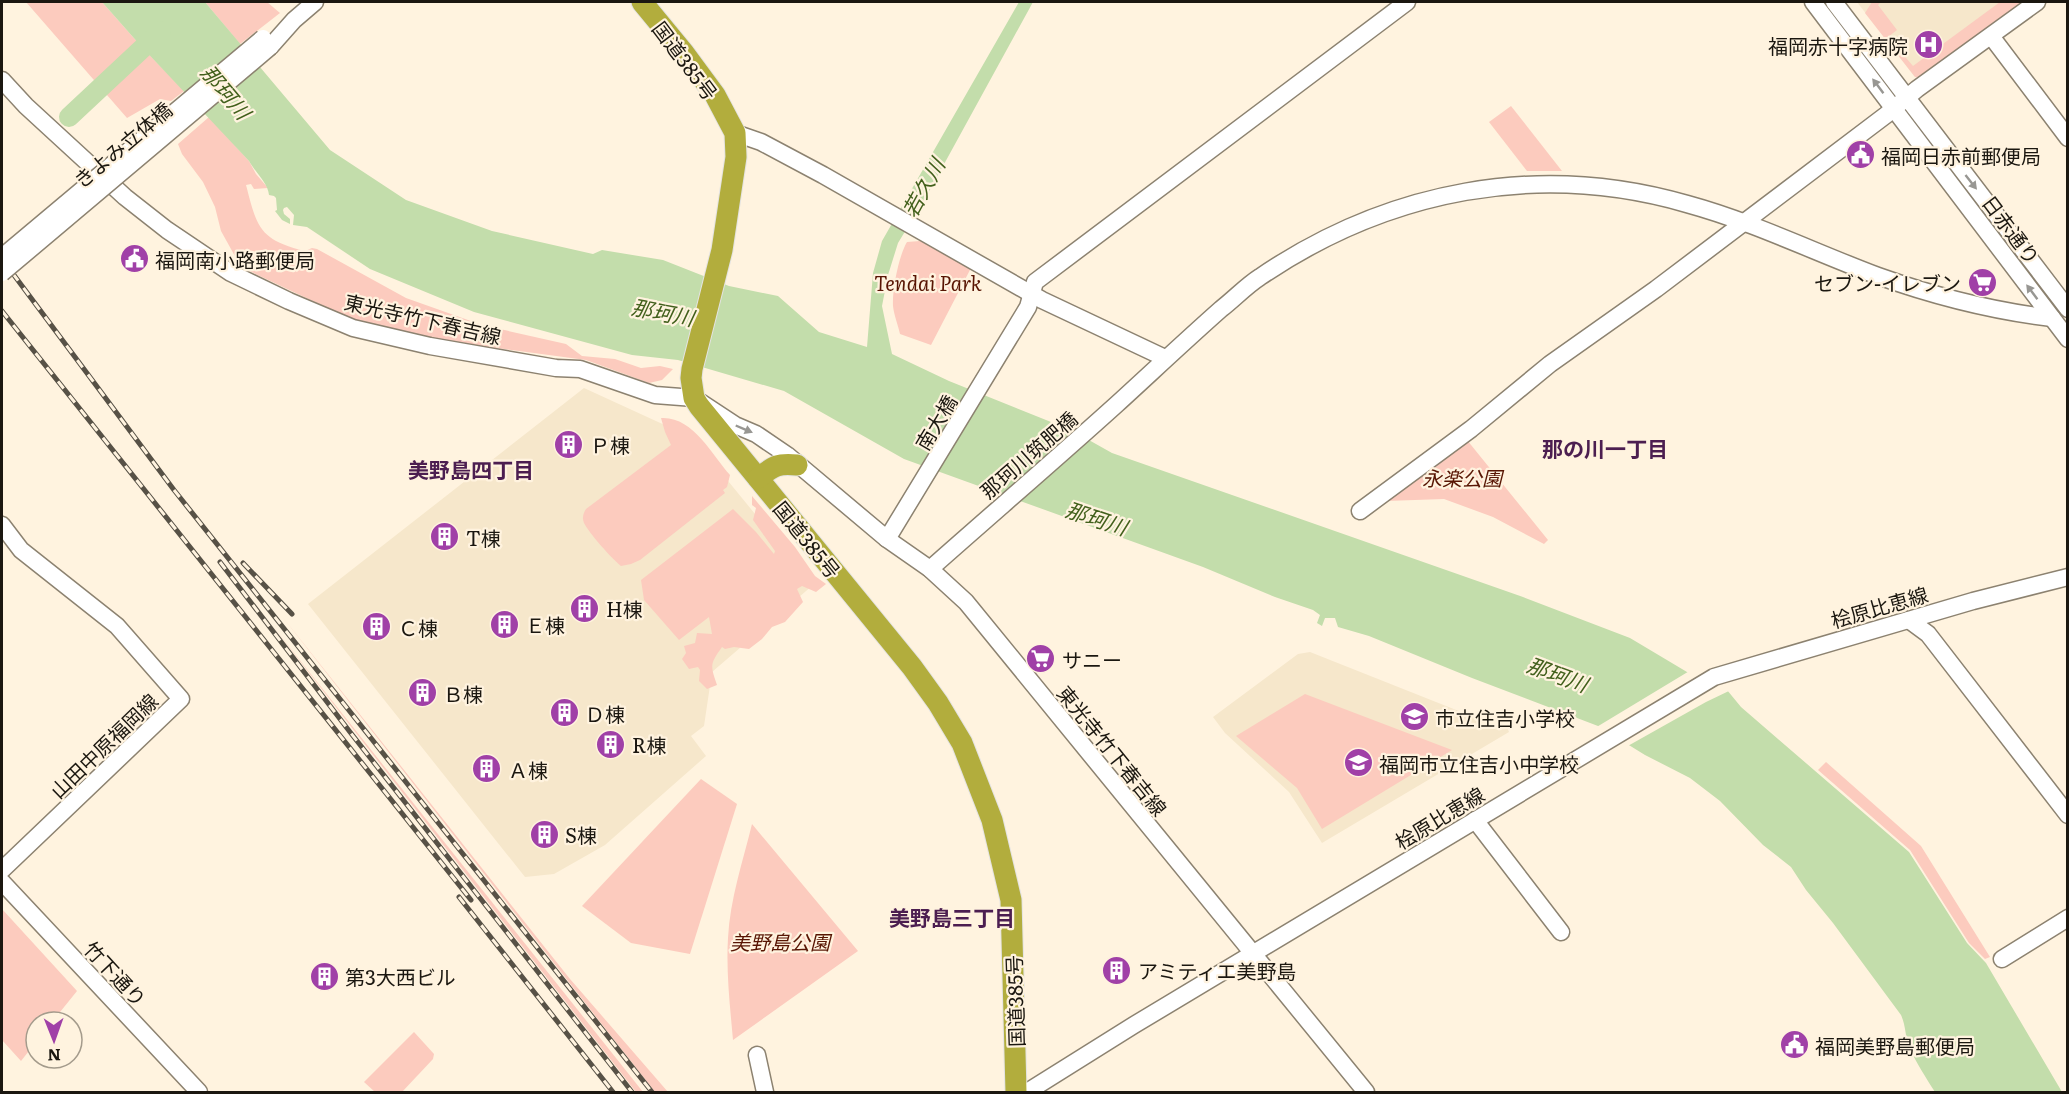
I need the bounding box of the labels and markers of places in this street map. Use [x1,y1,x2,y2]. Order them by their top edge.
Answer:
hospital icon: 福岡赤十字病院 [1913,29,1945,61]
place label: 福岡赤十字病院 [1768,30,1908,60]
public building icon: 福岡日赤前郵便局 [1844,139,1876,171]
place label: 福岡日赤前郵便局 [1881,140,2041,170]
public building icon: 福岡南小路郵便局 [118,243,150,275]
place label: 福岡南小路郵便局 [155,244,315,274]
supermarket icon: セブン-イレブン [1966,266,1998,298]
place label: セブン-イレブン [1814,267,1961,297]
building icon: Ｐ棟 [553,428,585,460]
place label: Ｐ棟 [590,429,630,459]
building icon: T棟 [429,521,461,553]
place label: T棟 [466,522,501,552]
building icon: H棟 [569,592,601,624]
place label: H棟 [606,593,643,623]
building icon: Ｅ棟 [488,608,520,640]
place label: Ｅ棟 [525,609,565,639]
building icon: Ｃ棟 [361,611,393,643]
place label: Ｃ棟 [398,612,438,642]
supermarket icon: サニー [1025,643,1057,675]
place label: サニー [1062,644,1122,674]
building icon: Ｂ棟 [406,677,438,709]
place label: Ｂ棟 [443,678,483,708]
building icon: Ｄ棟 [548,697,580,729]
place label: Ｄ棟 [585,698,625,728]
school or university icon: 市立住吉小学校 [1398,701,1430,733]
place label: 市立住吉小学校 [1435,702,1575,732]
building icon: R棟 [595,728,627,760]
place label: R棟 [632,729,667,759]
school or university icon: 福岡市立住吉小中学校 [1342,747,1374,779]
place label: 福岡市立住吉小中学校 [1379,748,1579,778]
building icon: Ａ棟 [471,753,503,785]
place label: Ａ棟 [508,754,548,784]
building icon: S棟 [528,818,560,850]
place label: S棟 [565,819,597,849]
building icon: アミティエ美野島 [1101,954,1133,986]
place label: アミティエ美野島 [1138,955,1296,985]
building icon: 第3大西ビル [308,960,340,992]
place label: 第3大西ビル [345,961,456,991]
public building icon: 福岡美野島郵便局 [1778,1029,1810,1061]
place label: 福岡美野島郵便局 [1815,1030,1975,1060]

